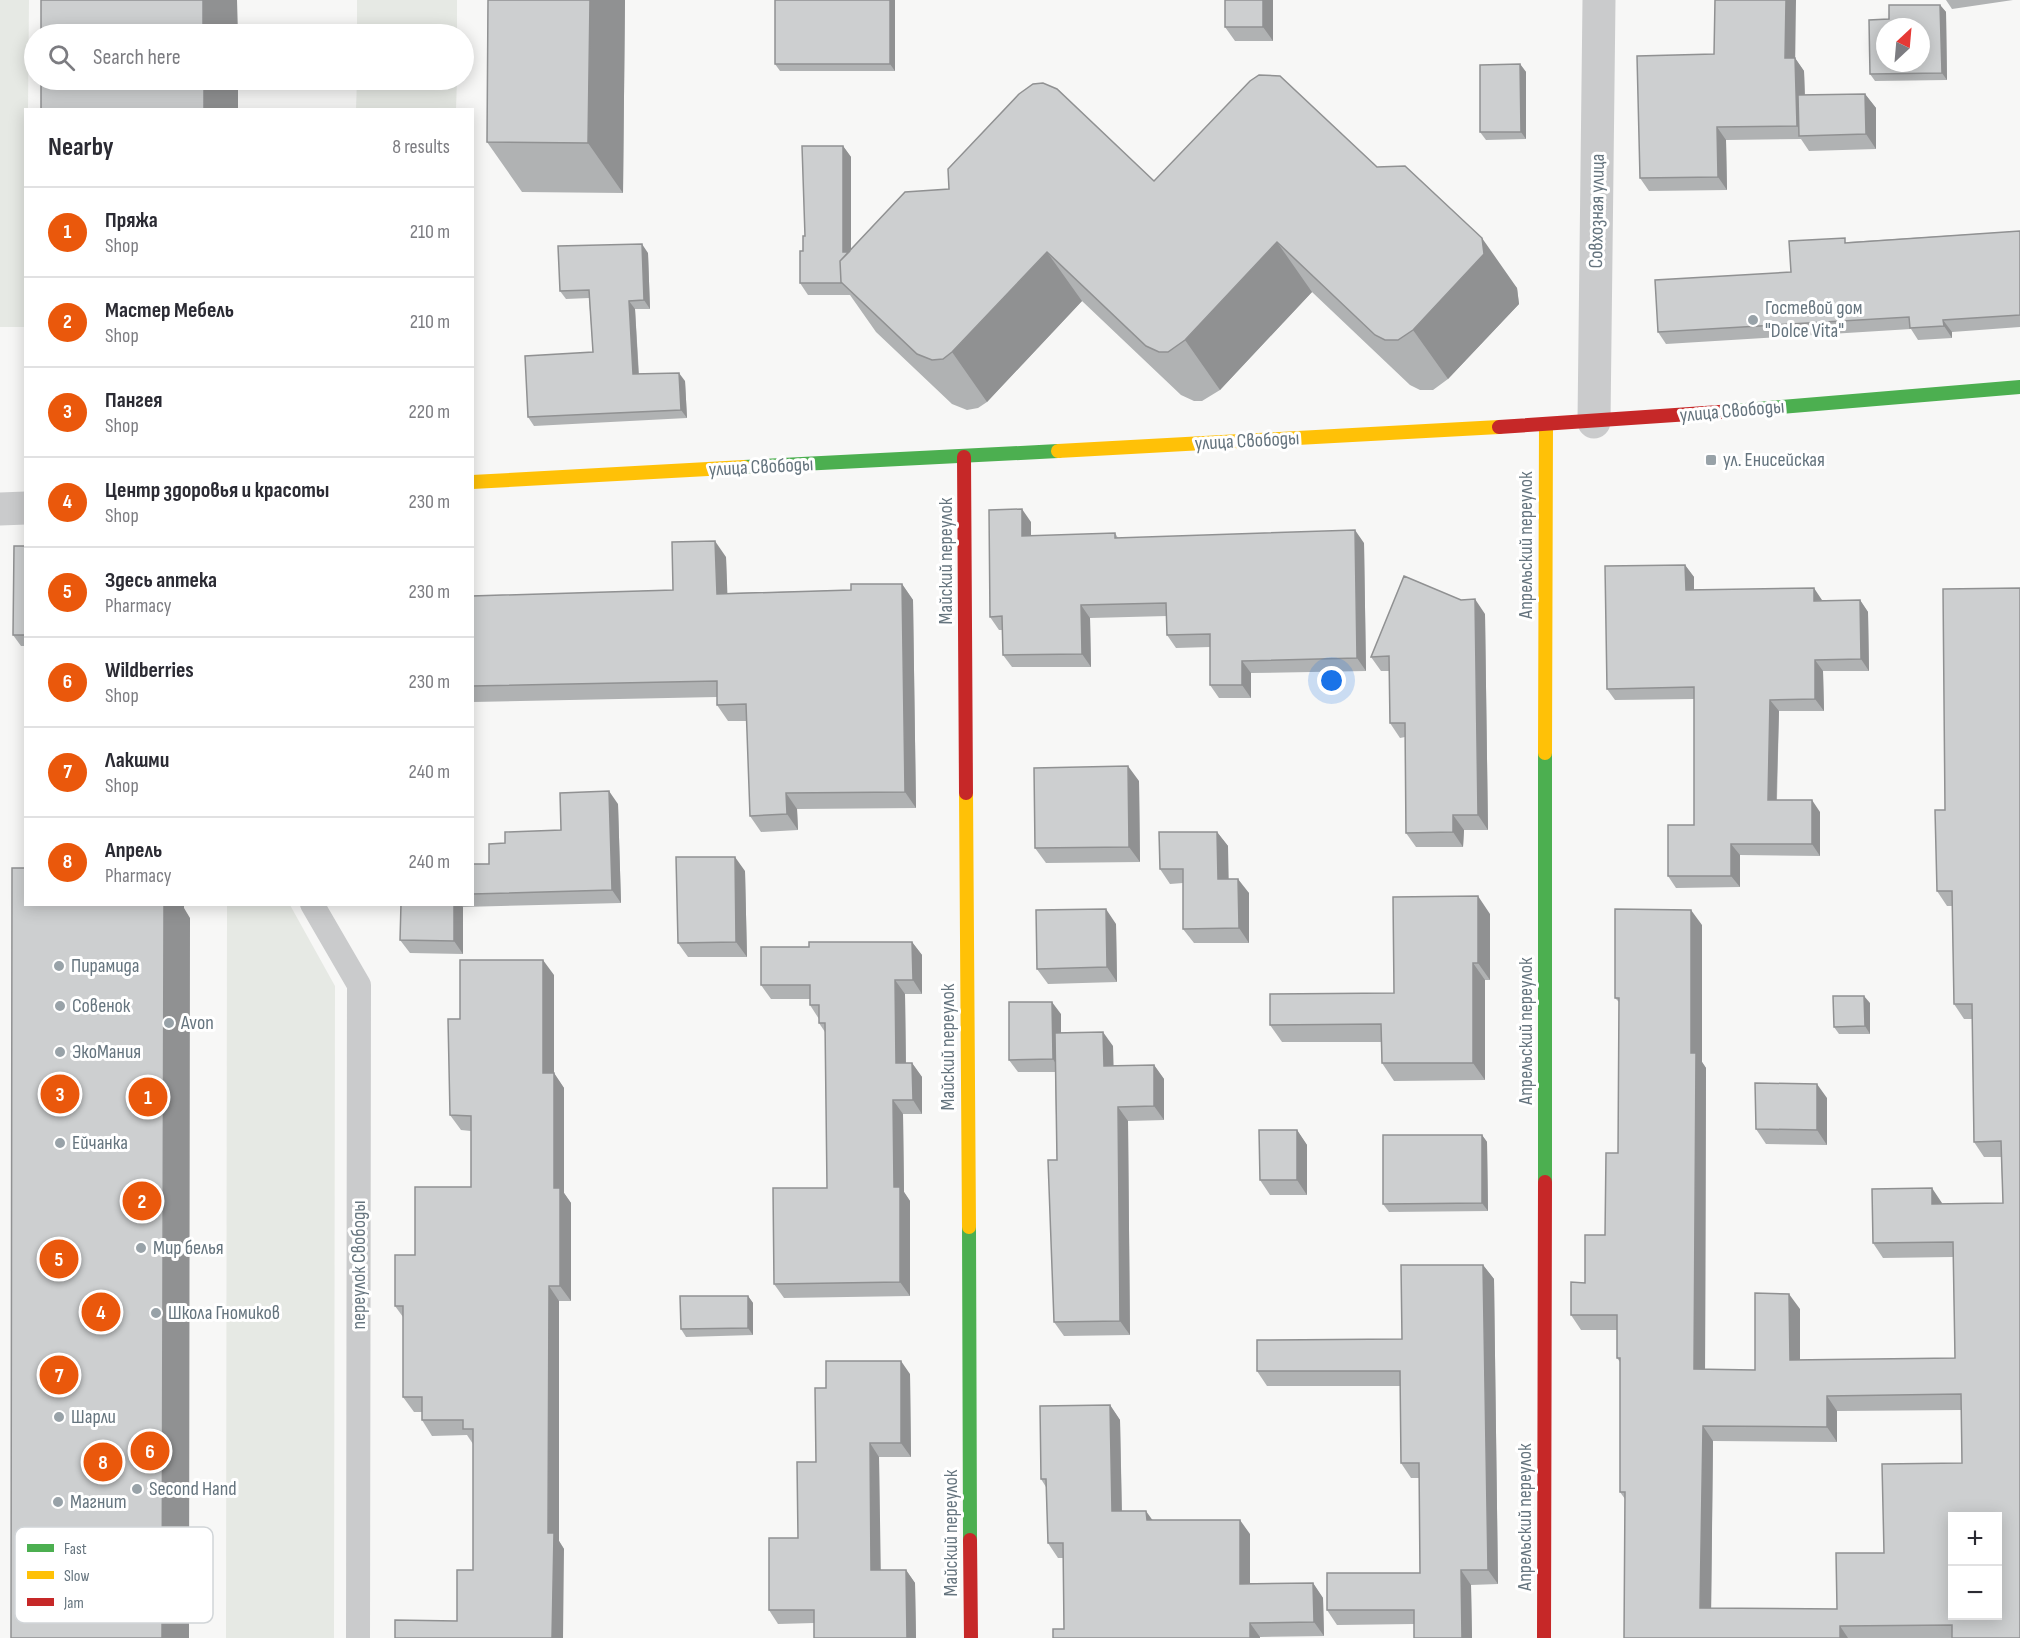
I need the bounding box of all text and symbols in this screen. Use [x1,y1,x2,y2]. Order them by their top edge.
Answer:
north arrow [1876,18,1930,72]
search box [24,24,474,90]
icon: search [45,41,78,74]
text: Search here [93,44,180,71]
text: Nearby [48,132,114,163]
text: 8 results [392,135,450,159]
street label: Совхозная улица [1584,153,1610,269]
text: Пряжа [105,207,158,234]
text: 1 [64,220,71,244]
text: 210 m [410,220,450,244]
text: Shop [105,234,139,258]
place label: Гостевой дом "Dolce Vita" [1765,296,1862,343]
text: Мастер Мебель [105,297,234,324]
text: 2 [63,310,72,334]
text: 210 m [410,310,450,334]
marker: Гостевой дом "Dolce Vita" [1746,313,1760,327]
text: Shop [105,324,139,348]
text: Пангея [105,387,163,414]
street label: улица Свободы [1679,394,1785,428]
text: 3 [63,400,72,424]
text: 220 m [409,400,450,424]
text: Shop [105,414,139,438]
street label: улица Свободы [1194,426,1300,456]
place label: ул. Енисейская [1723,448,1825,472]
street label: улица Свободы [708,452,814,482]
marker: ул. Енисейская [1704,453,1718,467]
street label: Апрельский переулок [1514,471,1538,620]
text: Центр здоровья и красоты [105,477,329,504]
text: 4 [63,490,72,514]
text: 230 m [408,490,450,514]
street label: Майский переулок [934,497,958,624]
text: Shop [105,504,139,528]
text: Здесь аптека [105,567,217,594]
text: 5 [63,580,72,604]
text: 230 m [408,580,450,604]
text: Pharmacy [105,594,172,618]
text: Wildberries [105,657,194,684]
your location [1317,666,1346,695]
text: 6 [63,670,72,694]
text: 230 m [408,670,450,694]
text: Shop [105,684,139,708]
text: Лакшми [105,747,169,774]
text: 7 [63,760,72,784]
text: 240 m [409,760,450,784]
text: Shop [105,774,139,798]
text: Апрель [105,837,162,864]
text: 8 [63,850,72,874]
text: 240 m [409,850,450,874]
text: Pharmacy [105,864,172,888]
place label: Пирамида [71,954,140,978]
street label: Апрельский переулок [1514,957,1538,1106]
marker: Пирамида [52,959,66,973]
street label: Майский переулок [936,983,960,1110]
place label: Совенок [72,994,131,1018]
marker: Совенок [53,999,67,1013]
place label: Avon [180,1011,214,1035]
marker: Avon [162,1016,176,1030]
place label: ЭкоМания [72,1040,141,1064]
marker: ЭкоМания [53,1045,67,1059]
pin: 3 [40,1072,80,1116]
pin: 1 [128,1074,168,1120]
place label: Ейчанка [72,1131,128,1155]
marker: Ейчанка [53,1136,67,1150]
pin: 2 [122,1178,162,1224]
street label: переулок Свободы [347,1200,371,1330]
pin: 5 [40,1236,78,1282]
place label: Мир белья [153,1236,224,1260]
marker: Мир белья [134,1241,148,1255]
pin: 4 [82,1290,120,1334]
place label: Школа Гномиков [168,1301,280,1325]
marker: Школа Гномиков [149,1306,163,1320]
pin: 7 [40,1352,78,1398]
place label: Шарли [71,1405,116,1429]
marker: Шарли [52,1410,66,1424]
pin: 6 [130,1428,170,1474]
pin: 8 [84,1440,122,1484]
street label: Апрельский переулок [1513,1443,1537,1592]
street label: Майский переулок [939,1469,963,1596]
place label: Second Hand [149,1477,237,1501]
marker: Second Hand [130,1482,144,1496]
place label: Магнит [70,1490,127,1514]
marker: Магнит [51,1495,65,1509]
map controls [1948,1512,2002,1620]
button: + [1948,1512,2002,1566]
legend [15,1527,213,1623]
text: Fast [64,1540,87,1559]
button: − [1948,1566,2002,1620]
text: Slow [64,1567,89,1586]
text: Jam [63,1594,84,1613]

